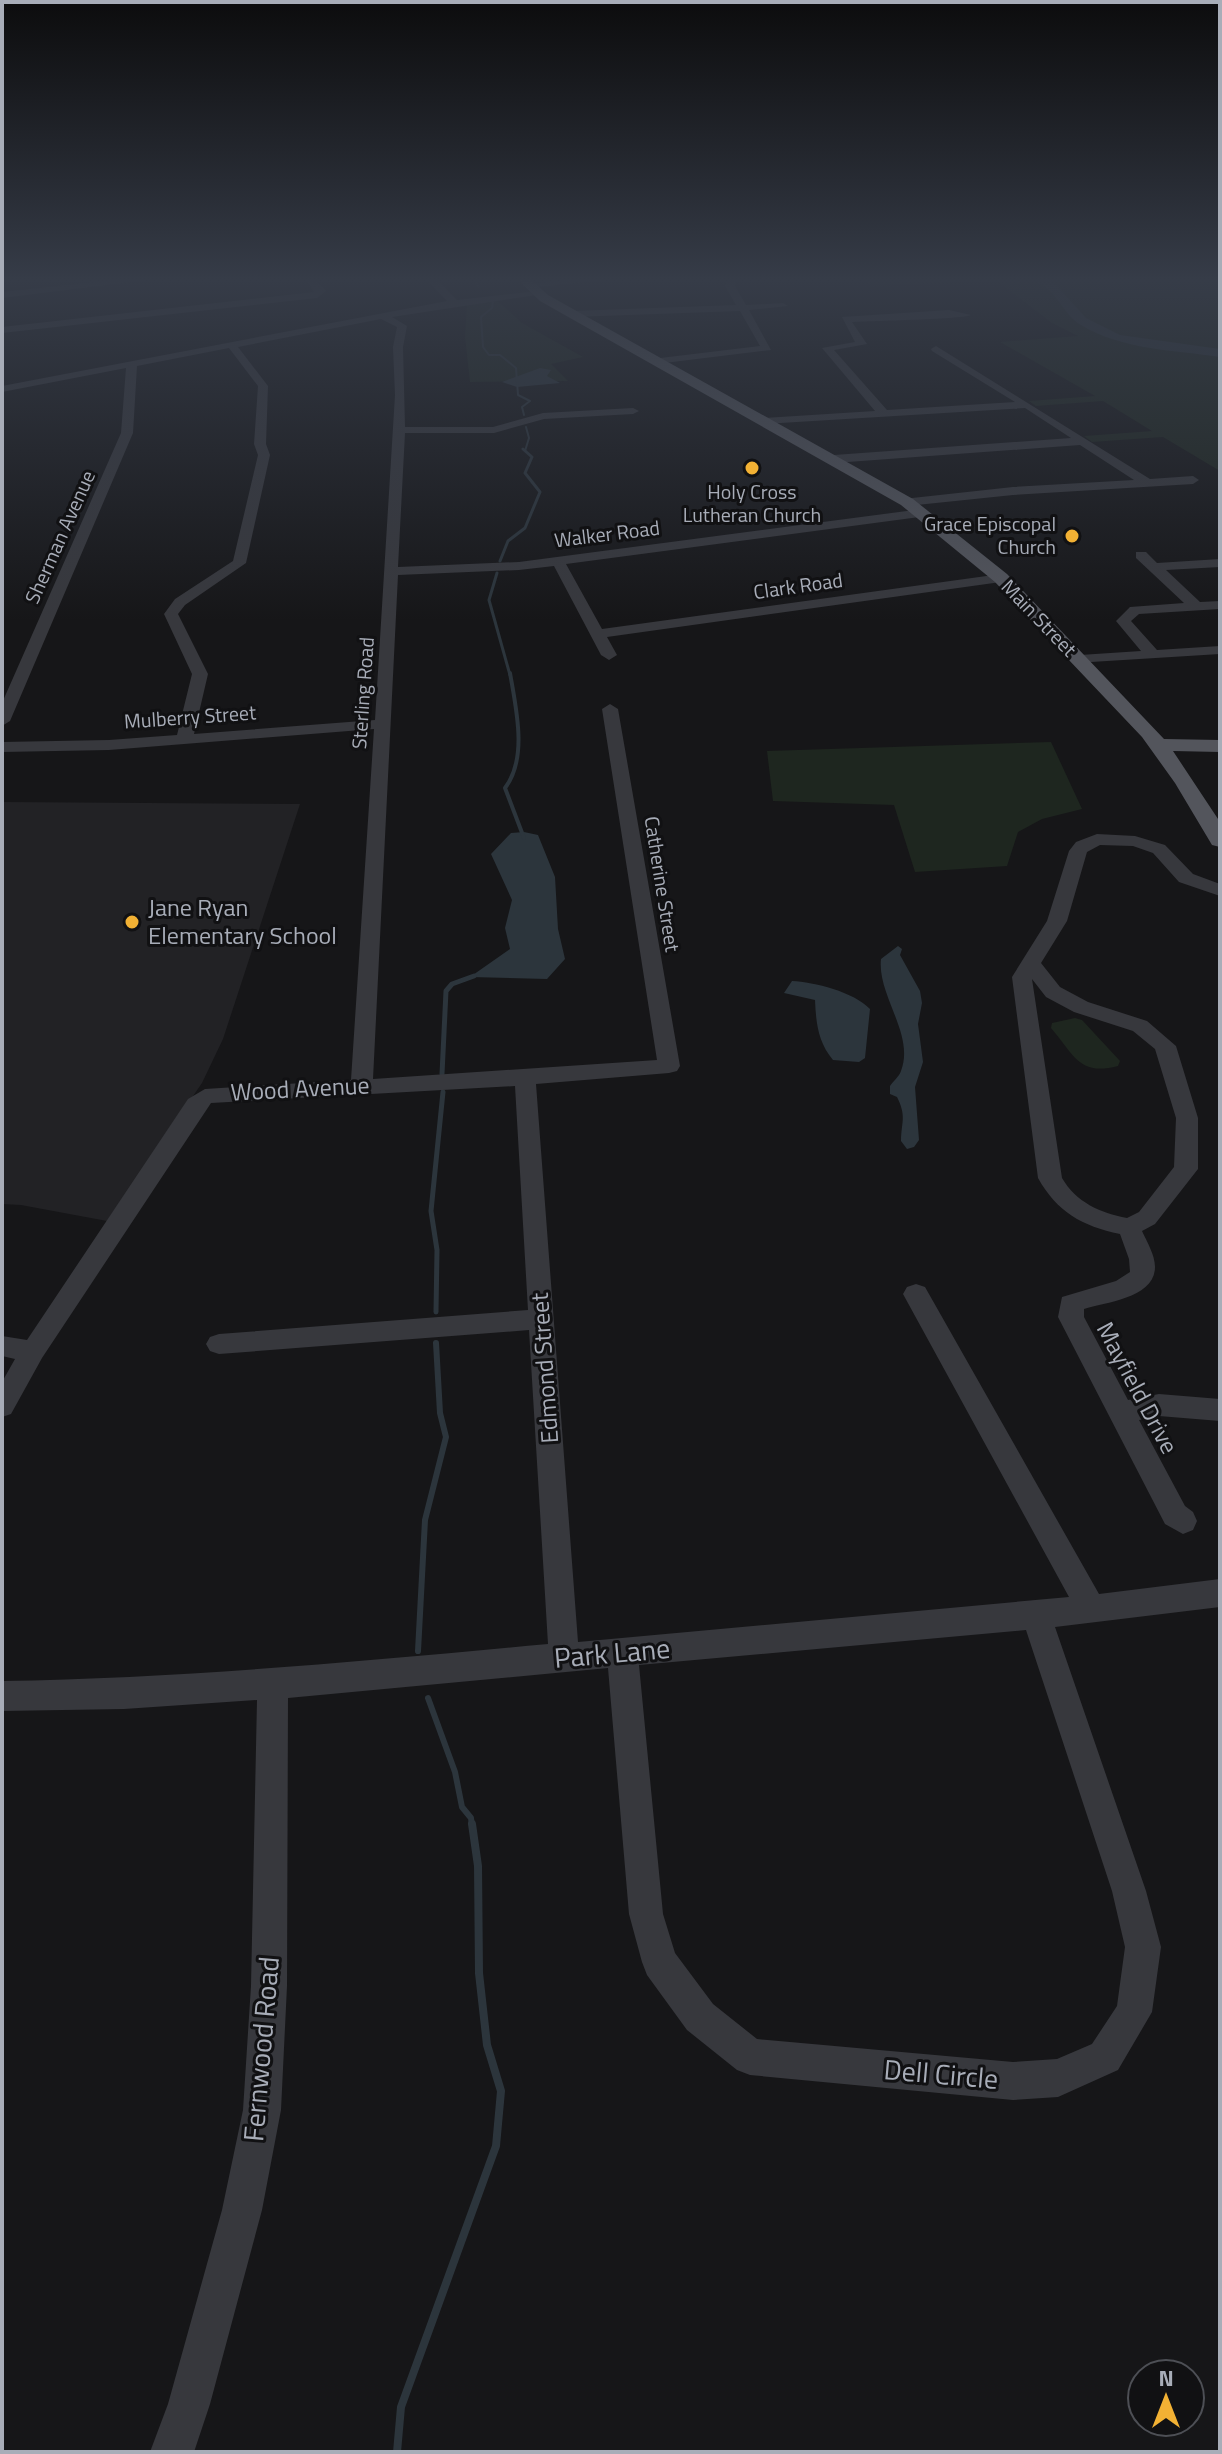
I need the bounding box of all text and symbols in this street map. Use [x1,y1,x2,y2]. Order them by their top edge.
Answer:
marker: Holy Cross Lutheran Church [743,459,761,477]
street label: Sherman Avenue [16,465,103,608]
place label: Holy Cross Lutheran Church [683,476,821,530]
place label: Grace Episcopal Church [924,508,1056,562]
street label: Walker Road [552,512,661,555]
marker: Grace Episcopal Church [1063,527,1081,545]
street label: Clark Road [751,564,845,607]
street label: Main Street [994,572,1085,664]
street label: Sterling Road [343,636,382,750]
street label: Mulberry Street [123,696,257,737]
street label: Catherine Street [636,814,689,954]
place label: Jane Ryan Elementary School [148,889,337,953]
marker: Jane Ryan Elementary School [123,913,141,931]
street label: Wood Avenue [230,1066,370,1110]
street label: Edmond Street [521,1291,567,1445]
street label: Mayfield Drive [1088,1315,1188,1460]
street label: Park Lane [552,1626,672,1679]
street label: Fernwood Road [231,1955,290,2143]
street label: Dell Circle [882,2047,1000,2100]
north arrow [1126,2358,1206,2438]
text: N [1158,2361,1174,2395]

